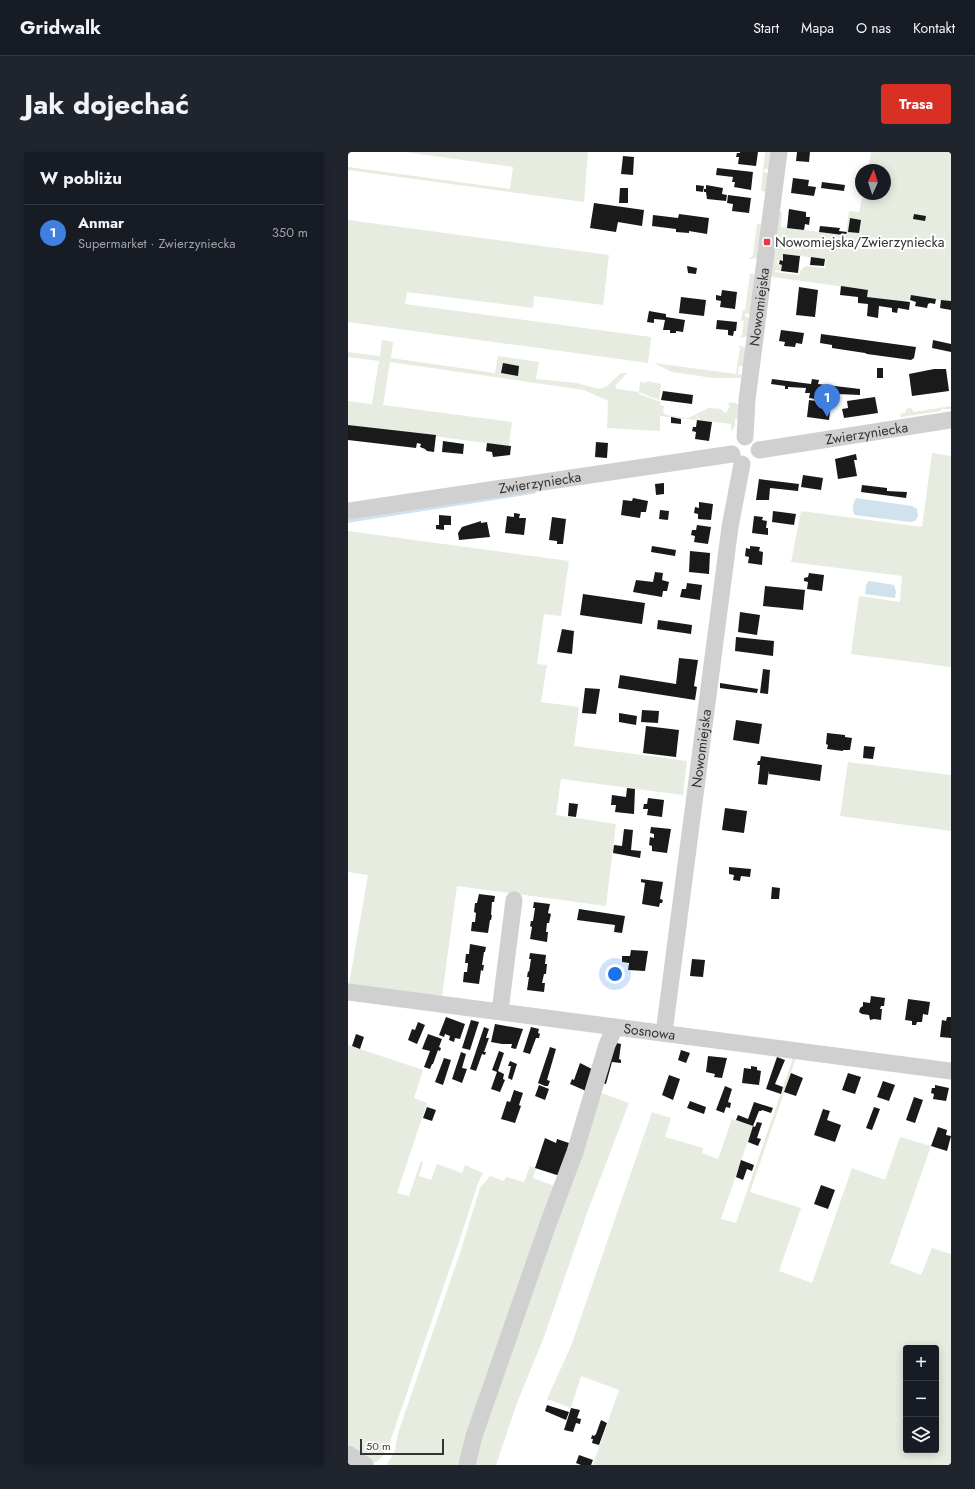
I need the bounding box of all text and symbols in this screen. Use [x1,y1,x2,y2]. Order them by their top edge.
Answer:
text: Gridwalk [20,14,101,41]
text: Start [753,18,779,38]
text: Mapa [801,18,834,38]
text: O nas [856,18,891,38]
text: Kontakt [913,18,955,38]
text: Jak dojechać [24,84,189,125]
button: Trasa [881,84,951,124]
north arrow [855,164,891,200]
text: W pobliżu [40,166,122,190]
text: Anmar [78,212,124,234]
text: 1 [50,223,56,242]
text: 350 m [272,223,308,242]
place label: Nowomiejska/Zwierzyniecka [775,232,944,252]
text: Supermarket · Zwierzyniecka [78,234,236,253]
marker: Nowomiejska/Zwierzyniecka [762,237,772,247]
street label: Nowomiejska [744,266,774,347]
pin: 1 [814,384,840,417]
street label: Zwierzyniecka [824,417,909,449]
street label: Zwierzyniecka [497,467,583,499]
street label: Nowomiejska [686,708,716,789]
your location [605,964,625,984]
street label: Sosnowa [622,1018,677,1045]
map controls [903,1345,939,1453]
button: + [903,1345,939,1381]
button: − [903,1381,939,1417]
button: layers [903,1417,939,1453]
scale bar [360,1437,444,1456]
text: 50 m [366,1438,391,1454]

